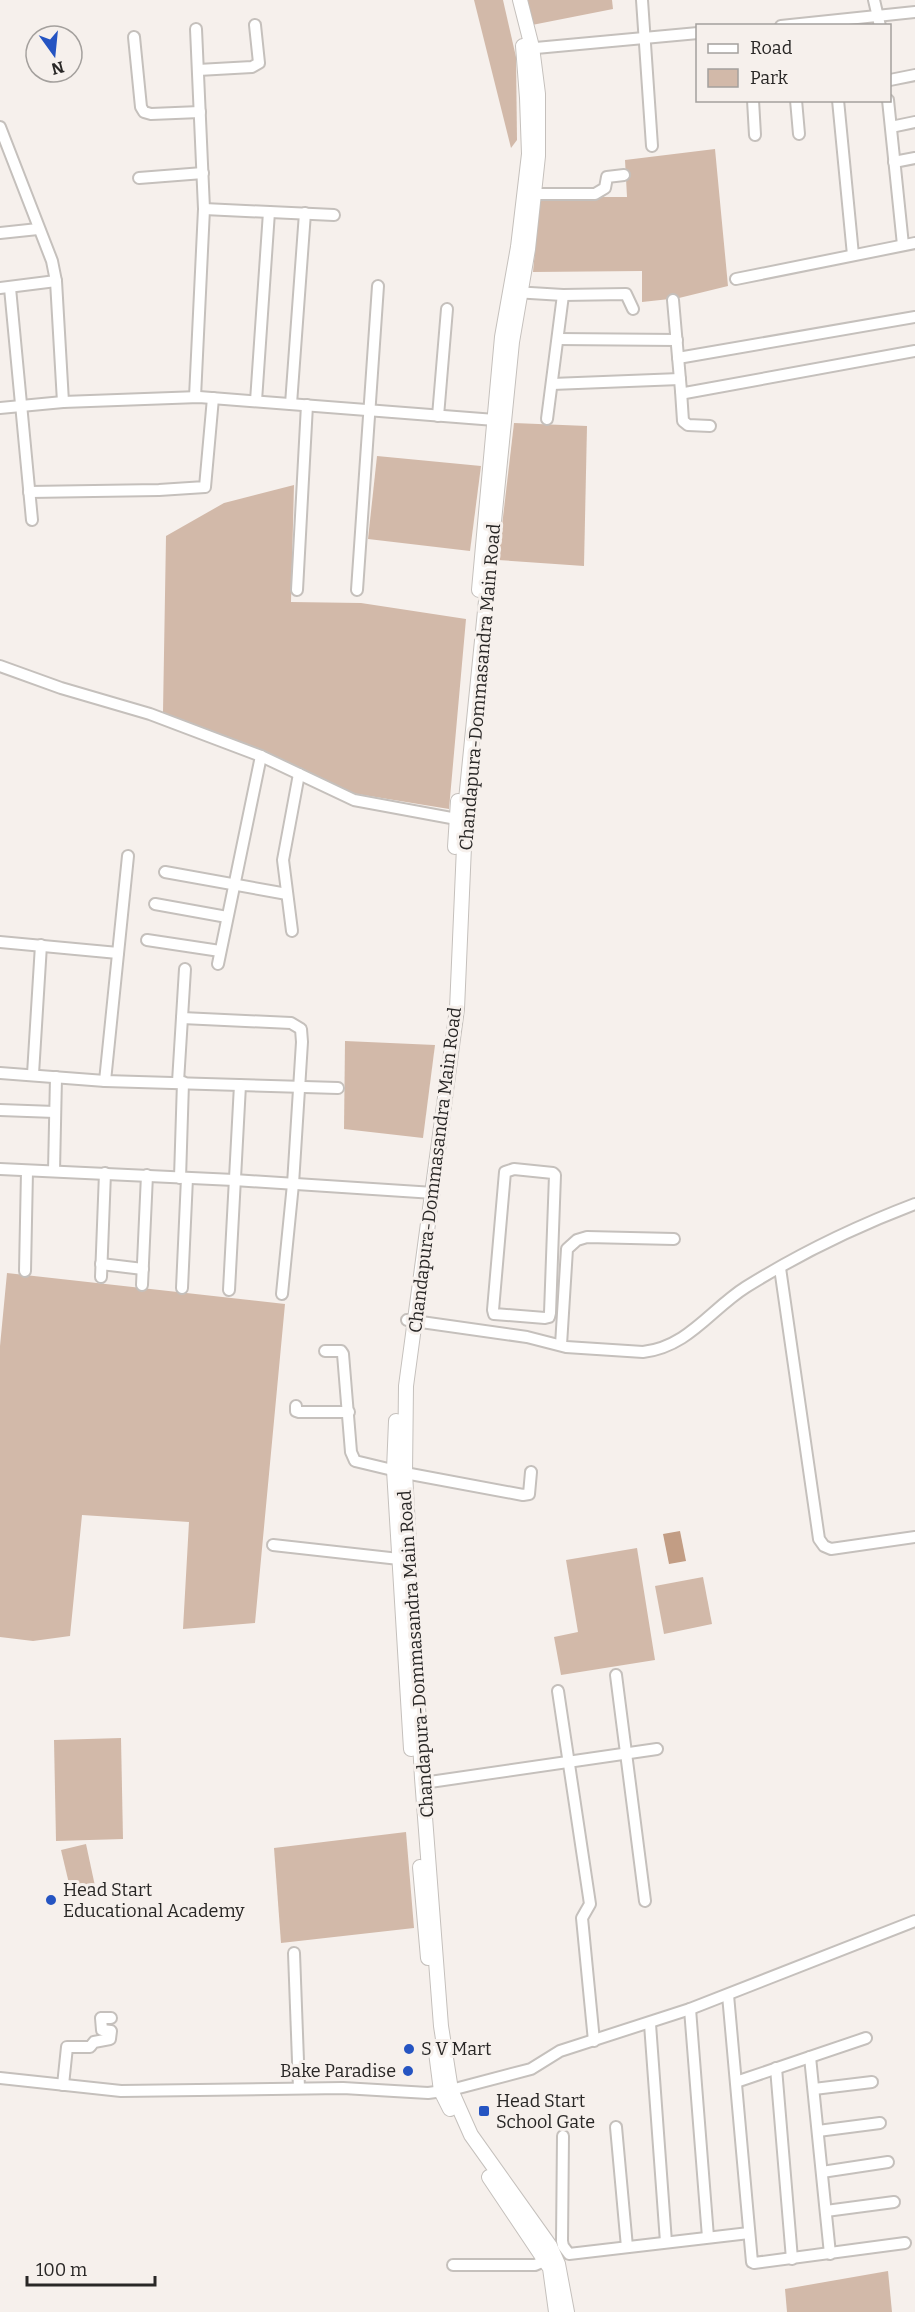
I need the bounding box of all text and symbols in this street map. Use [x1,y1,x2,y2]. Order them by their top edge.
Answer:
north arrow [24,24,84,84]
legend [696,24,891,102]
text: Road [750,37,793,59]
text: N [49,57,66,79]
text: Park [750,67,789,89]
street label: Chandapura-Dommasandra Main Road [455,522,505,851]
street label: Chandapura-Dommasandra Main Road [404,1006,466,1334]
street label: Chandapura-Dommasandra Main Road [394,1489,438,1818]
place label: Head Start Educational Academy [63,1879,245,1922]
marker: Head Start Educational Academy [44,1893,58,1907]
place label: S V Mart [421,2038,492,2060]
marker: S V Mart [402,2042,416,2056]
place label: Bake Paradise [280,2060,396,2082]
marker: Bake Paradise [401,2064,415,2078]
place label: Head Start School Gate [496,2090,595,2133]
marker: Head Start School Gate [477,2104,491,2118]
scale bar [27,2249,154,2287]
text: 100 m [36,2259,87,2281]

